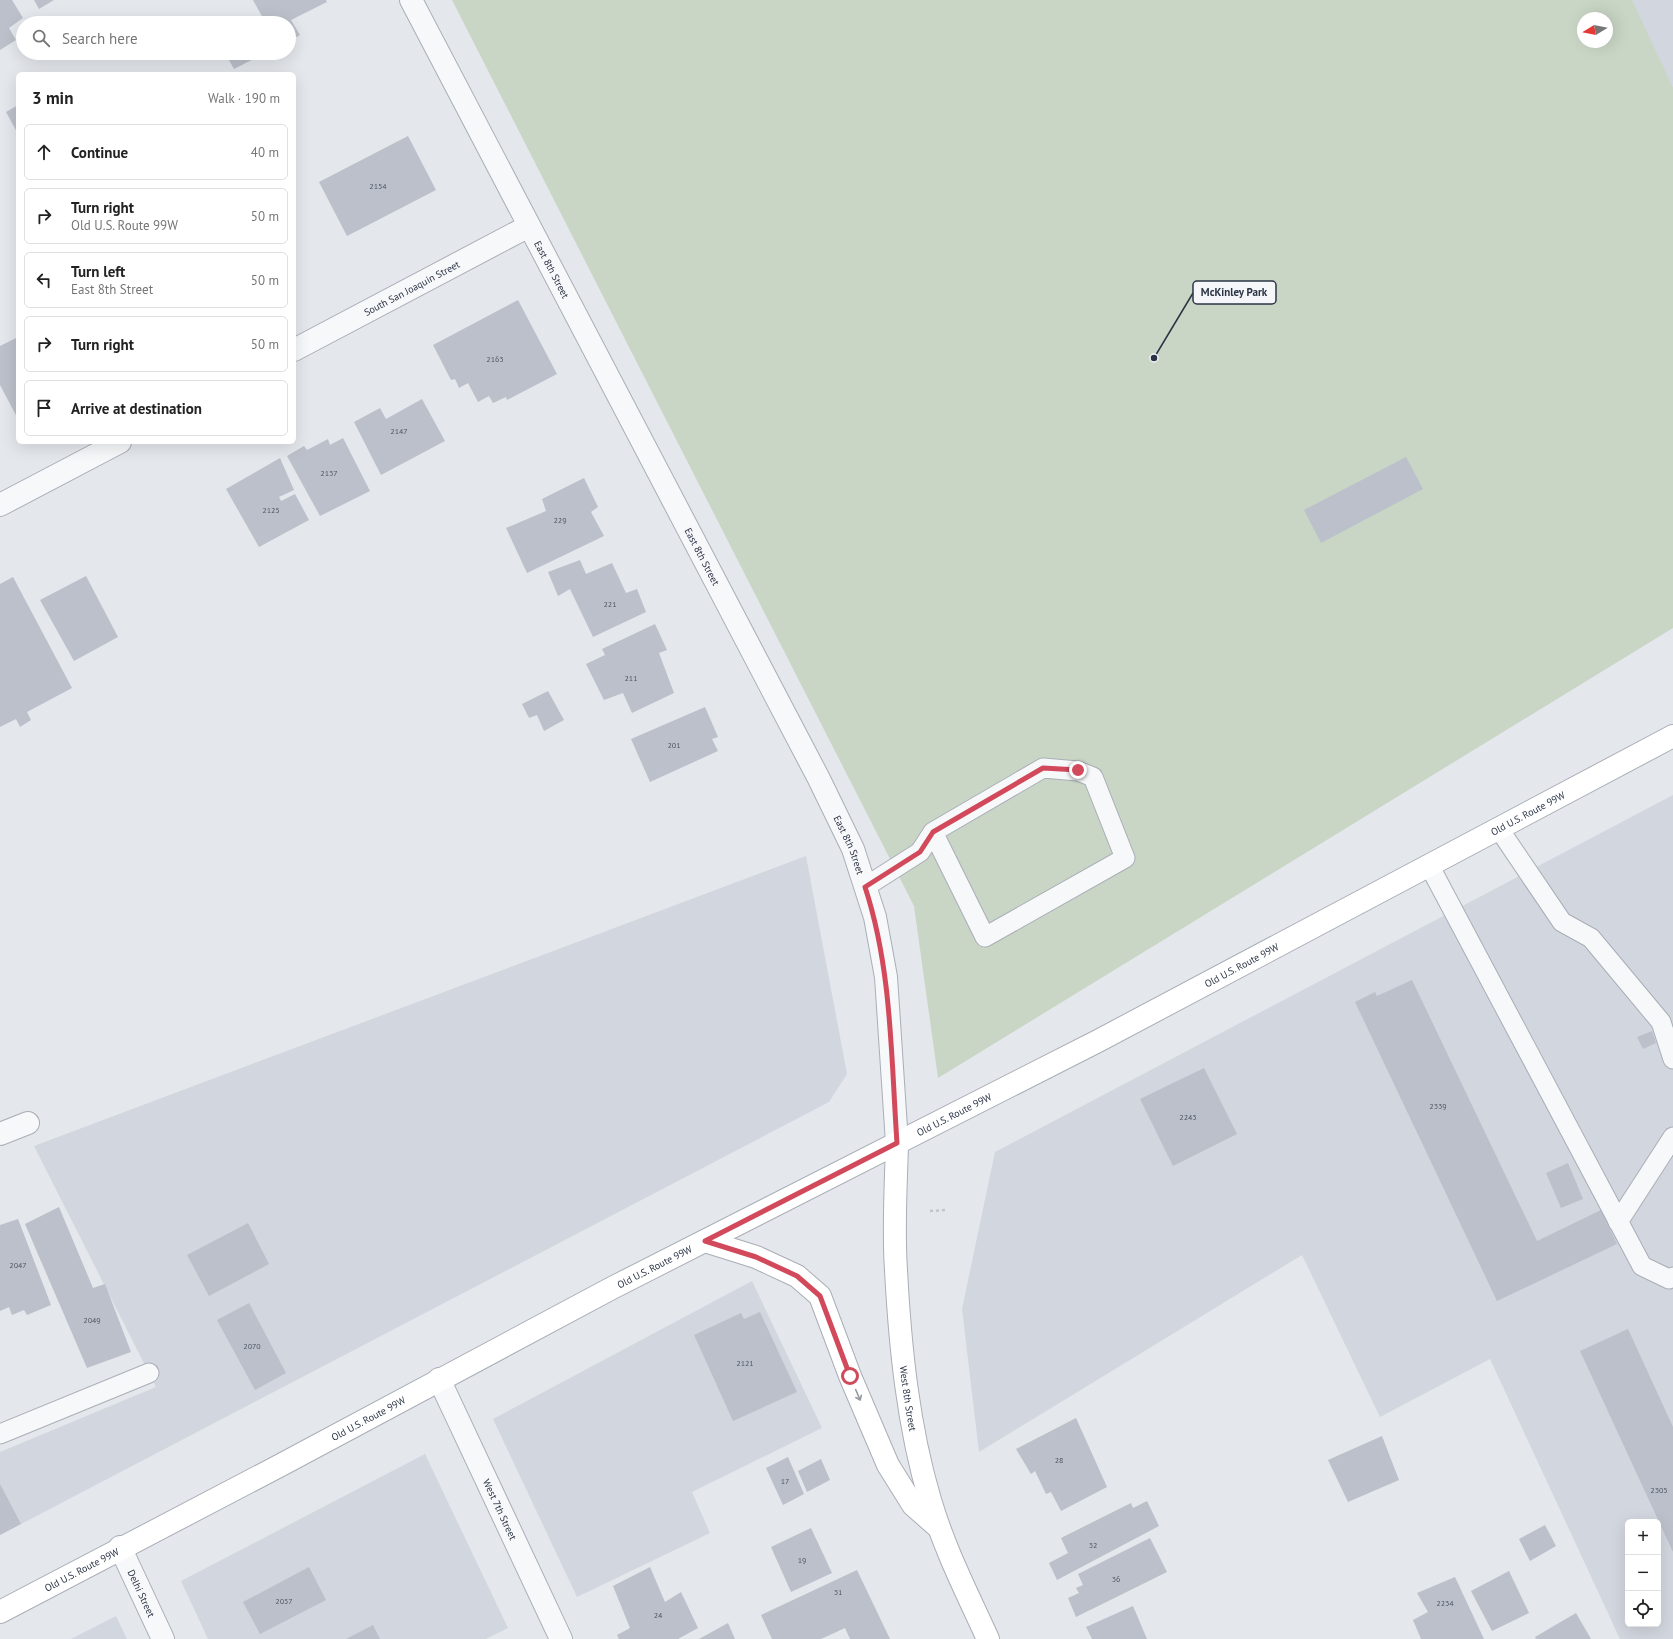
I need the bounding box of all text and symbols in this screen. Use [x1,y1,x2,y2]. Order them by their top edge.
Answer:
north arrow [1577,12,1613,48]
search box [16,16,296,60]
icon: search [30,27,52,49]
text: Search here [62,29,138,48]
text: 3 min [32,87,73,109]
text: Walk · 190 m [208,90,280,107]
icon: ahead [33,141,55,163]
text: Continue [71,143,128,162]
text: 40 m [251,144,279,161]
house number: 2154 [369,181,387,191]
text: Turn right [71,198,134,217]
icon: right [33,205,55,227]
text: 50 m [251,208,279,225]
text: Old U.S. Route 99W [71,217,178,234]
street label: East 8th Street [532,238,573,301]
street label: South San Joaquin Street [361,257,462,319]
text: Turn left [71,262,125,281]
icon: left [33,269,55,291]
text: 50 m [251,272,279,289]
text: East 8th Street [71,281,153,298]
callout: McKinley Park [1193,281,1276,304]
text: McKinley Park [1201,285,1268,299]
icon: right [33,333,55,355]
text: Turn right [71,335,134,354]
text: 50 m [251,336,279,353]
house number: 2163 [486,354,504,364]
icon: arrive [33,397,55,419]
text: Arrive at destination [71,399,202,418]
house number: 2147 [390,426,408,436]
house number: 2137 [320,468,338,478]
house number: 2125 [262,505,280,515]
house number: 229 [553,515,567,525]
street label: East 8th Street [682,525,723,588]
house number: 221 [603,599,617,609]
house number: 211 [624,673,638,683]
house number: 201 [667,740,681,750]
route end [1069,761,1087,779]
street label: Old U.S. Route 99W [1488,788,1568,838]
street label: East 8th Street [831,813,867,877]
street label: Old U.S. Route 99W [1202,940,1281,990]
street label: Old U.S. Route 99W [914,1089,994,1139]
house number: 2339 [1429,1101,1447,1111]
house number: 2243 [1179,1112,1197,1122]
street label: Old U.S. Route 99W [615,1242,695,1291]
house number: 2047 [9,1260,27,1270]
house number: 2049 [83,1315,101,1325]
house number: 2070 [243,1341,261,1351]
house number: 2121 [736,1358,754,1368]
street label: West 8th Street [897,1365,920,1433]
route start [841,1367,859,1385]
one-way arrow [855,1388,862,1400]
street label: Old U.S. Route 99W [329,1393,408,1443]
house number: 28 [1055,1455,1063,1465]
house number: 17 [781,1476,789,1486]
street label: West 7th Street [480,1477,520,1542]
house number: 2305 [1650,1485,1668,1495]
map controls [1625,1519,1661,1627]
button: + [1625,1519,1661,1555]
house number: 32 [1089,1540,1097,1550]
street label: Old U.S. Route 99W [42,1544,122,1594]
house number: 19 [798,1555,806,1565]
button: − [1625,1555,1661,1591]
street label: Delhi Street [125,1567,159,1620]
house number: 36 [1112,1574,1120,1584]
house number: 31 [834,1587,842,1597]
button: locate [1625,1591,1661,1627]
house number: 2057 [275,1596,293,1606]
house number: 2234 [1436,1598,1454,1608]
house number: 24 [654,1610,663,1620]

